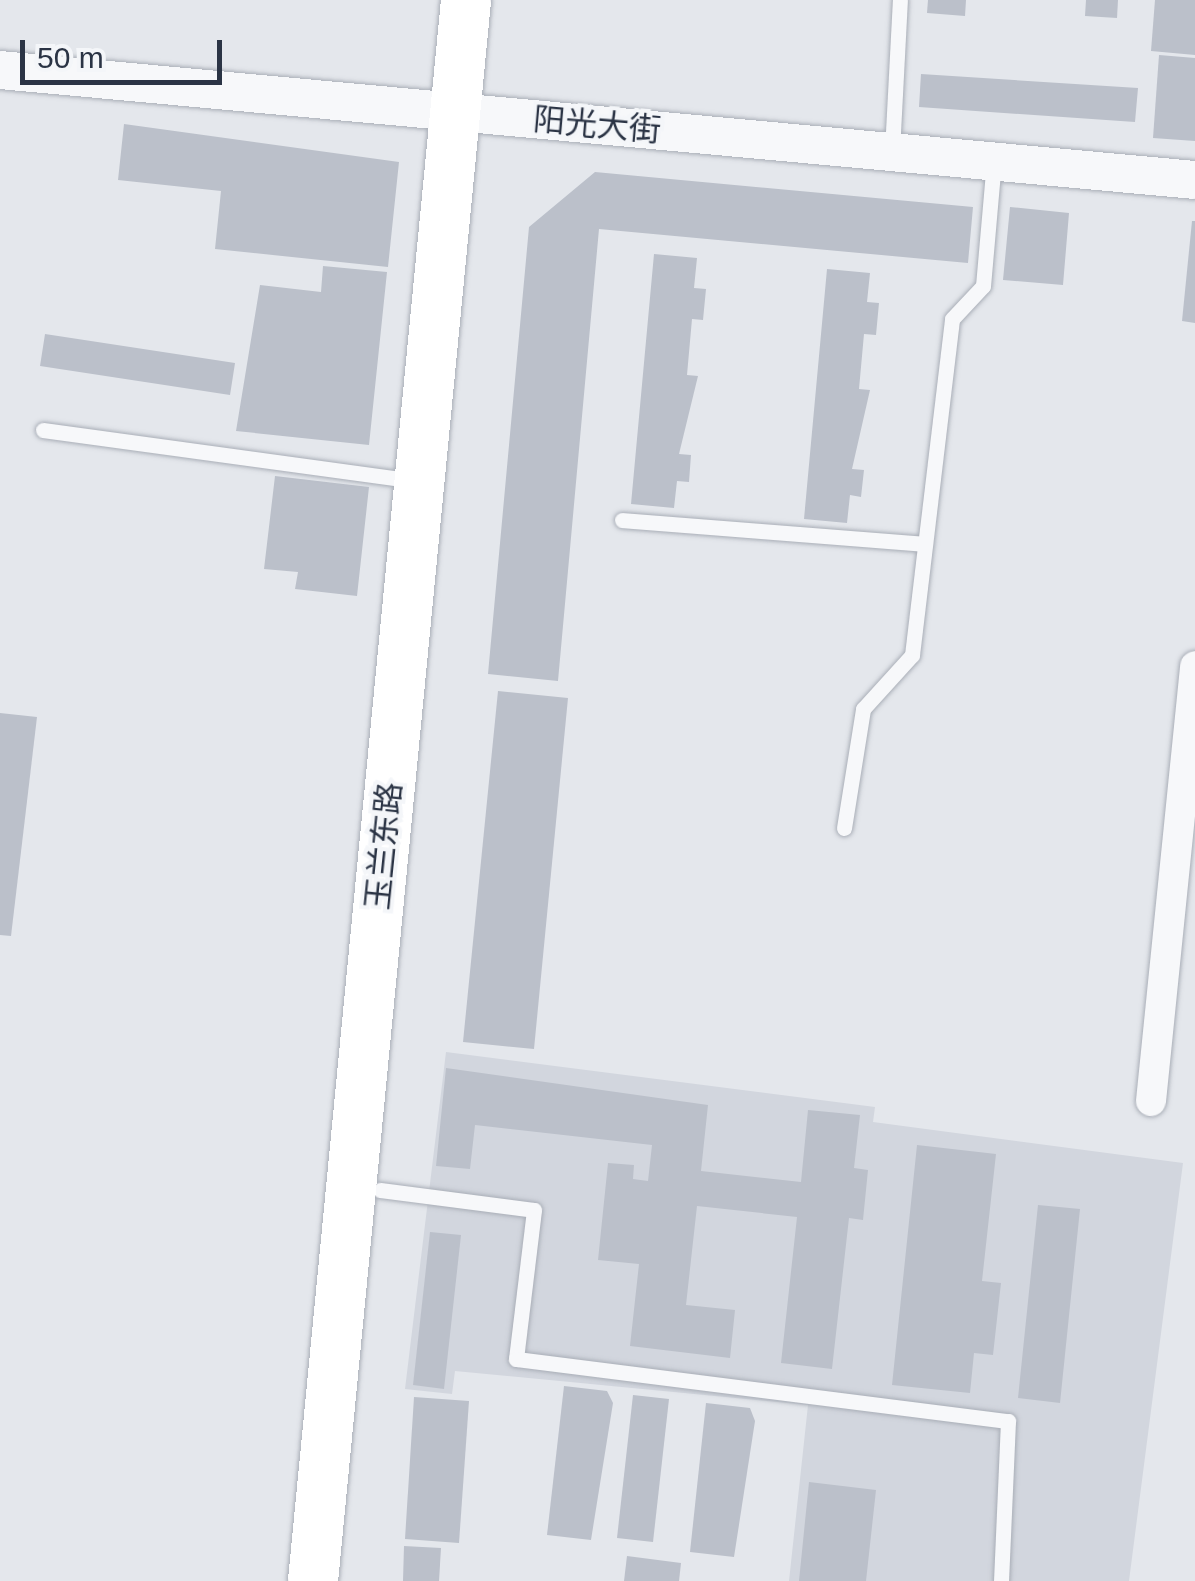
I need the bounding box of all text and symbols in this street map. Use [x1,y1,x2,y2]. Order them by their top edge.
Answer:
scale bar [25,20,228,82]
text: 50 m [37,41,104,74]
street label: 阳光大街 [532,100,662,150]
street label: 玉兰东路 [358,780,410,912]

